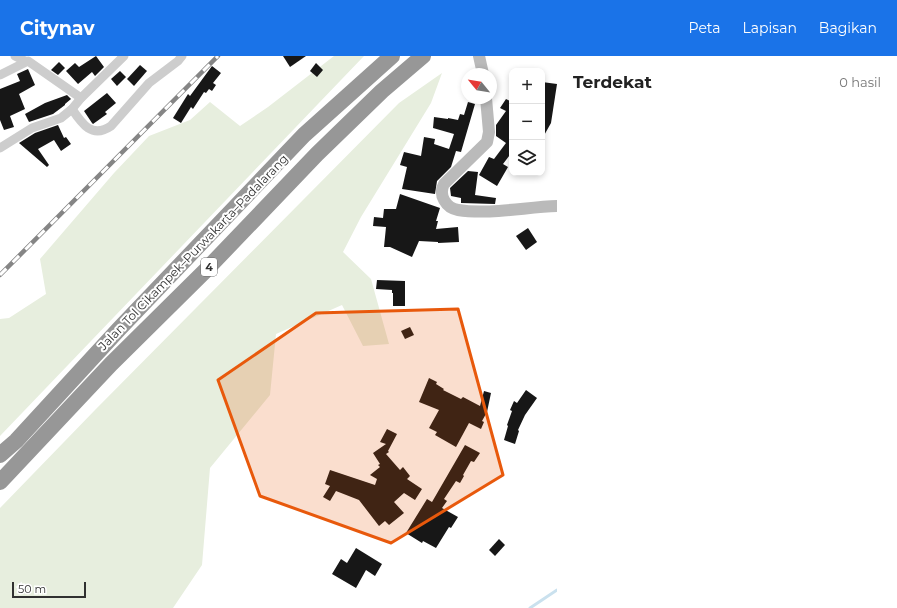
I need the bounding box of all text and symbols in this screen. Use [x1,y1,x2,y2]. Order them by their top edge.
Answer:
text: Citynav [20,17,95,40]
text: Peta [689,19,721,37]
text: Lapisan [743,19,797,37]
text: Bagikan [819,19,877,37]
north arrow [461,68,497,104]
map controls [509,68,545,176]
button: + [509,68,545,104]
text: Terdekat [573,72,652,92]
text: 0 hasil [839,74,881,90]
button: − [509,104,545,140]
button: layers [509,140,545,176]
street label: Jalan Tol Cikampek–Purwakarta–Padalarang [94,151,291,354]
road number: 4 [201,258,217,276]
scale bar [12,580,86,599]
text: 50 m [18,582,46,596]

